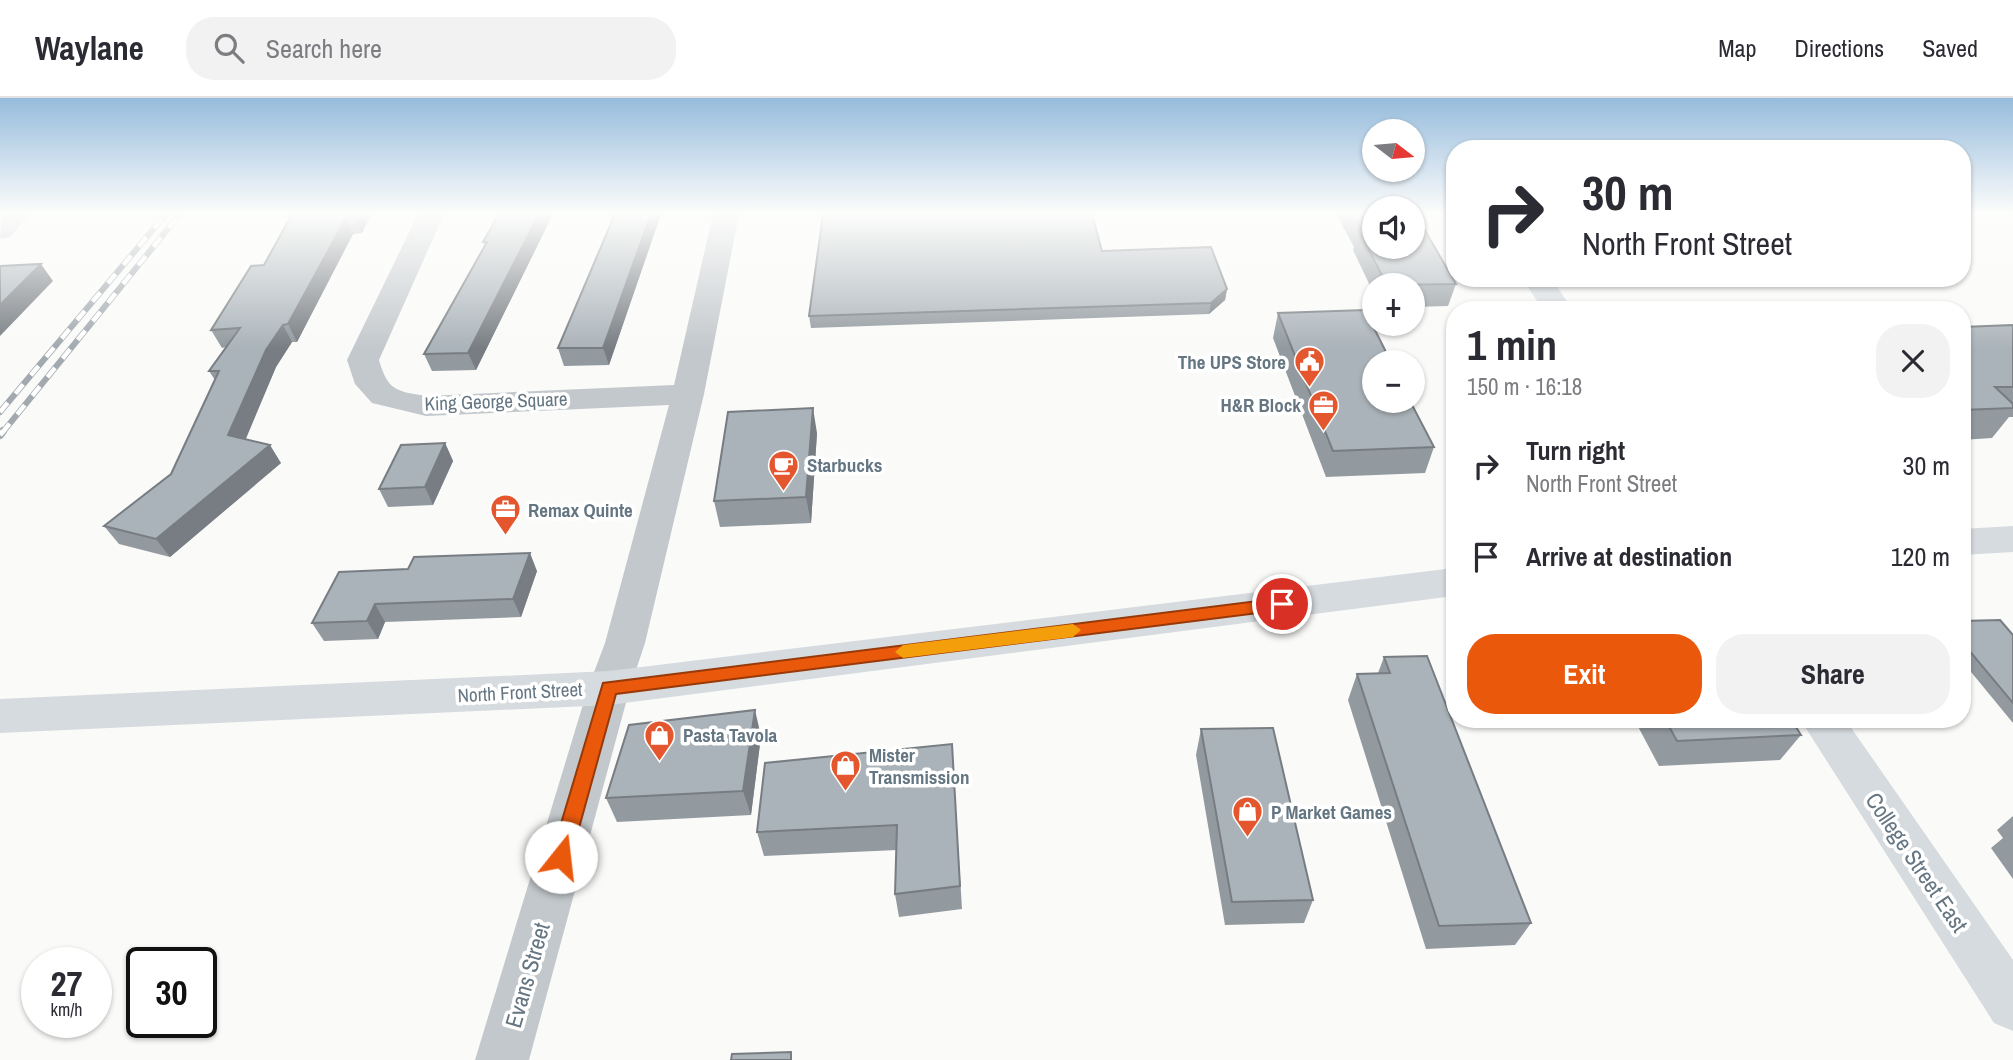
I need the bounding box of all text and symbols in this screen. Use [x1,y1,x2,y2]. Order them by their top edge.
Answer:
search box [186,17,676,80]
text: Waylane [35,26,144,70]
icon: search [210,29,248,67]
text: Search here [266,31,382,66]
text: Map [1718,32,1756,64]
text: Directions [1794,32,1884,64]
text: Saved [1922,32,1978,64]
north arrow [1362,119,1424,182]
map controls [1362,119,1425,413]
text: 30 m [1582,159,1674,225]
icon: right [1467,168,1558,259]
button: sound [1362,196,1425,259]
text: North Front Street [1582,222,1792,265]
button: + [1362,273,1425,336]
text: 1 min [1467,317,1557,373]
button: close [1876,324,1950,398]
public building icon: The UPS Store [1292,345,1326,389]
place label: The UPS Store [1178,349,1286,375]
button: − [1362,350,1425,413]
text: 150 m · 16:18 [1467,371,1582,402]
street label: King George Square [424,386,568,416]
office icon: H&R Block [1307,388,1341,432]
place label: H&R Block [1220,392,1301,418]
text: Turn right [1526,433,1625,468]
icon: right [1467,447,1505,485]
cafe icon: Starbucks [767,448,801,492]
text: 30 m [1903,448,1950,483]
place label: Starbucks [807,452,882,478]
text: North Front Street [1526,468,1677,499]
office icon: Remax Quinte [488,493,522,537]
place label: Remax Quinte [528,497,633,523]
icon: arrive [1467,538,1505,576]
text: Arrive at destination [1526,539,1732,574]
text: 120 m [1891,539,1950,574]
pin [1252,574,1312,634]
icon: arrive [1263,585,1301,623]
button: Exit [1467,634,1702,714]
button: Share [1716,634,1950,714]
street label: North Front Street [457,676,584,708]
shop icon: Pasta Tavola [643,718,677,762]
place label: Pasta Tavola [683,722,777,748]
place label: Mister Transmission [869,742,969,790]
shop icon: Mister Transmission [829,749,863,793]
street label: College Street East [1859,786,1975,938]
shop icon: P Market Games [1231,795,1265,839]
place label: P Market Games [1271,799,1392,825]
position arrow [524,820,598,894]
street label: Evans Street [497,919,557,1031]
speed limit sign: 30 [126,947,217,1038]
text: 27 [51,960,82,1007]
text: km/h [51,997,83,1022]

